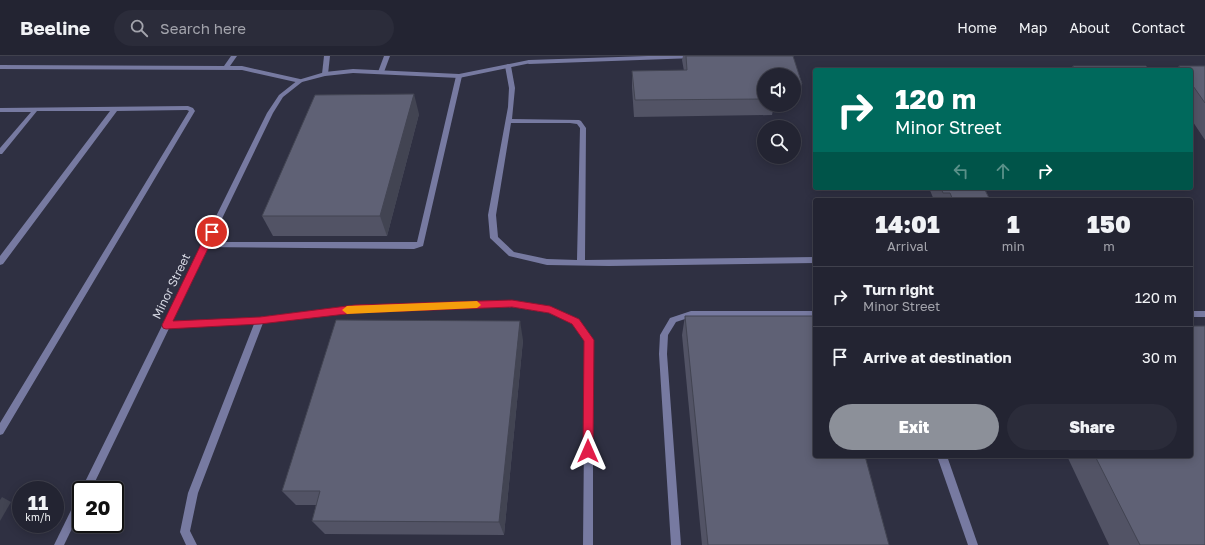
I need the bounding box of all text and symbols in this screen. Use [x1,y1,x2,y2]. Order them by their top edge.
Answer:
search box [114,10,394,46]
text: Beeline [20,16,90,39]
icon: search [128,17,150,39]
text: Search here [160,19,246,37]
text: Home [957,19,997,36]
text: Map [1019,19,1047,36]
text: About [1069,19,1110,36]
text: Contact [1132,19,1185,36]
map controls [757,68,801,164]
button: sound [757,68,801,112]
text: 120 m [895,82,976,115]
icon: right [829,84,881,136]
text: Minor Street [895,116,1002,138]
button: search [757,120,801,164]
icon: left [950,160,972,182]
icon: ahead [992,160,1014,182]
icon: right [1034,160,1056,182]
text: 14:01 [875,209,940,238]
text: 1 [1007,209,1020,238]
text: 150 [1087,209,1131,238]
pin [195,215,229,249]
icon: arrive [201,221,223,243]
text: Arrival [887,238,928,254]
text: min [1002,238,1025,254]
text: m [1103,238,1115,254]
street label: Minor Street [149,250,193,321]
text: Turn right [863,280,934,298]
icon: right [829,286,851,308]
text: 120 m [1135,288,1177,306]
text: Minor Street [863,298,940,314]
icon: arrive [829,346,851,368]
text: Arrive at destination [863,348,1012,366]
text: 30 m [1142,348,1177,366]
button: Exit [829,404,999,450]
button: Share [1007,404,1177,450]
position arrow [567,430,609,472]
speed limit sign: 20 [72,481,124,533]
text: 11 [28,490,48,514]
text: km/h [25,511,51,523]

